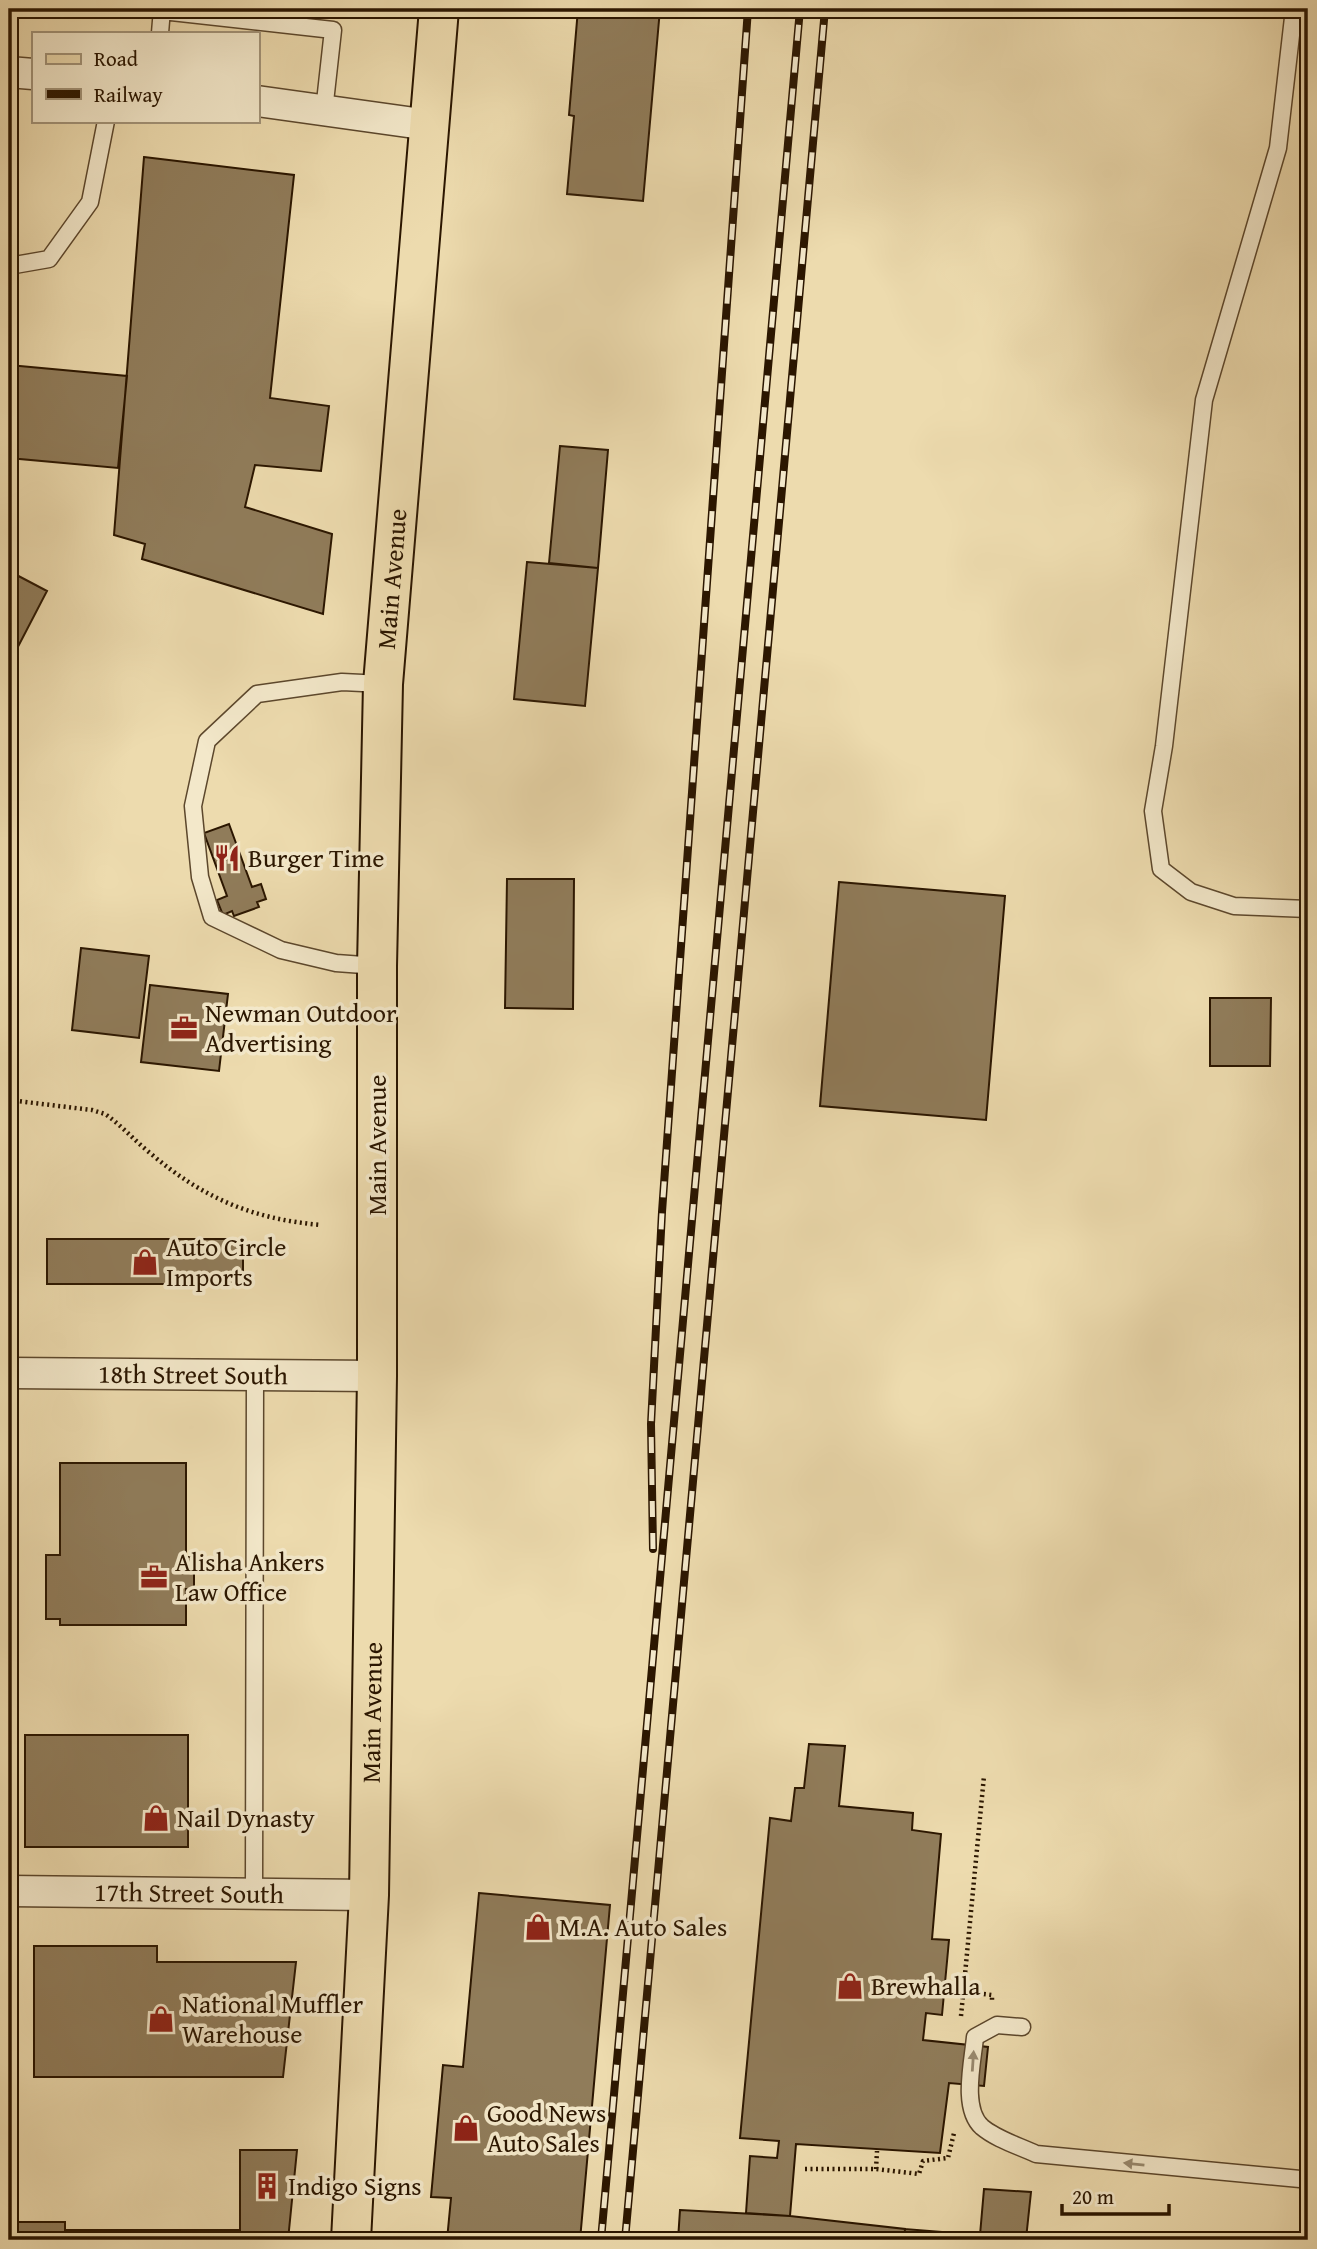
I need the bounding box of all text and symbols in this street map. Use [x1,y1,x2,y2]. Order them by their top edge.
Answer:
legend [32,32,259,122]
text: Road [94,43,139,74]
text: Railway [94,79,163,110]
street label: Main Avenue [366,507,416,651]
place label: Burger Time [248,838,384,877]
restaurant icon: Burger Time [212,843,242,873]
place label: Newman Outdoor Advertising [205,993,397,1062]
office icon: Newman Outdoor Advertising [169,1013,199,1043]
street label: Main Avenue [357,1074,396,1216]
place label: Auto Circle Imports [166,1227,286,1296]
shop icon: Auto Circle Imports [130,1247,160,1277]
street label: 18th Street South [98,1354,289,1394]
place label: Alisha Ankers Law Office [175,1542,325,1611]
office icon: Alisha Ankers Law Office [139,1562,169,1592]
street label: Main Avenue [351,1642,392,1783]
place label: Nail Dynasty [177,1798,315,1837]
shop icon: Nail Dynasty [141,1803,171,1833]
street label: 17th Street South [94,1872,285,1913]
place label: M.A. Auto Sales [559,1907,727,1946]
shop icon: M.A. Auto Sales [523,1912,553,1942]
place label: Brewhalla [871,1966,981,2005]
shop icon: Brewhalla [835,1971,865,2001]
place label: National Muffler Warehouse [182,1984,363,2053]
shop icon: National Muffler Warehouse [146,2004,176,2034]
one-way arrow [968,2050,979,2072]
place label: Good News Auto Sales [487,2093,606,2162]
shop icon: Good News Auto Sales [451,2113,481,2143]
one-way arrow [1123,2158,1145,2169]
place label: Indigo Signs [288,2166,422,2205]
building icon: Indigo Signs [252,2171,282,2201]
scale bar [1062,2172,1168,2216]
text: 20 m [1072,2181,1114,2212]

